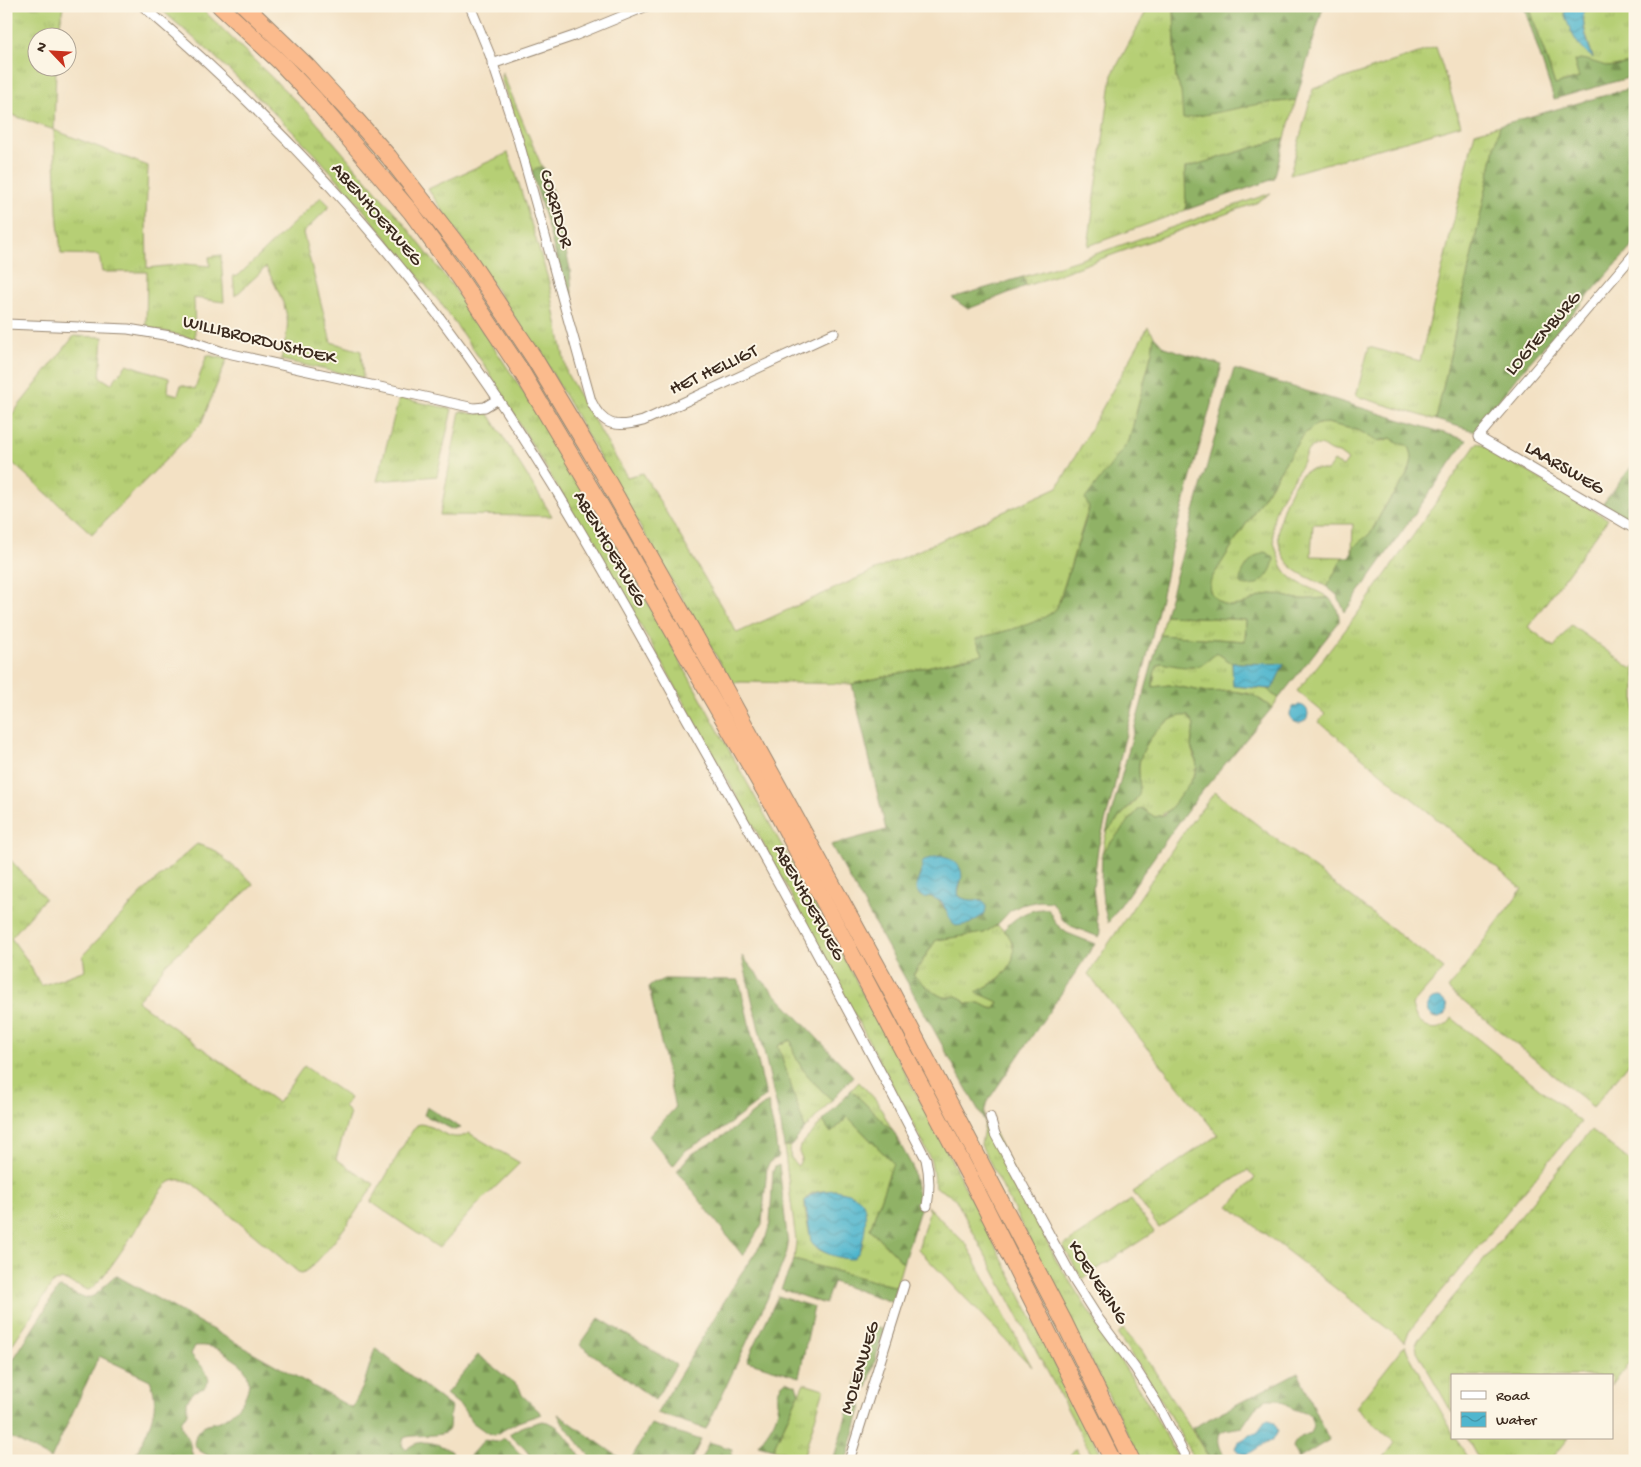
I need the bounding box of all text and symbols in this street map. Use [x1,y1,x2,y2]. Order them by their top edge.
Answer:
north arrow [28,28,78,78]
text: N [33,40,52,55]
street label: ABENHOEFWEG [325,159,428,272]
street label: CORRIDOR [533,167,577,252]
street label: LOGTENBURG [1501,286,1588,381]
street label: WILLIBRORDUSHOEK [180,311,340,372]
street label: HET HELLIGT [666,340,763,401]
street label: LAARSWEG [1520,437,1609,501]
street label: ABENHOEFWEG [567,487,652,611]
street label: ABENHOEFWEG [767,841,850,966]
street label: KOEVERING [1061,1237,1133,1330]
street label: MOLENWEG [836,1318,886,1417]
legend [1451,1374,1614,1440]
text: Road [1496,1388,1530,1406]
text: Water [1496,1412,1538,1430]

